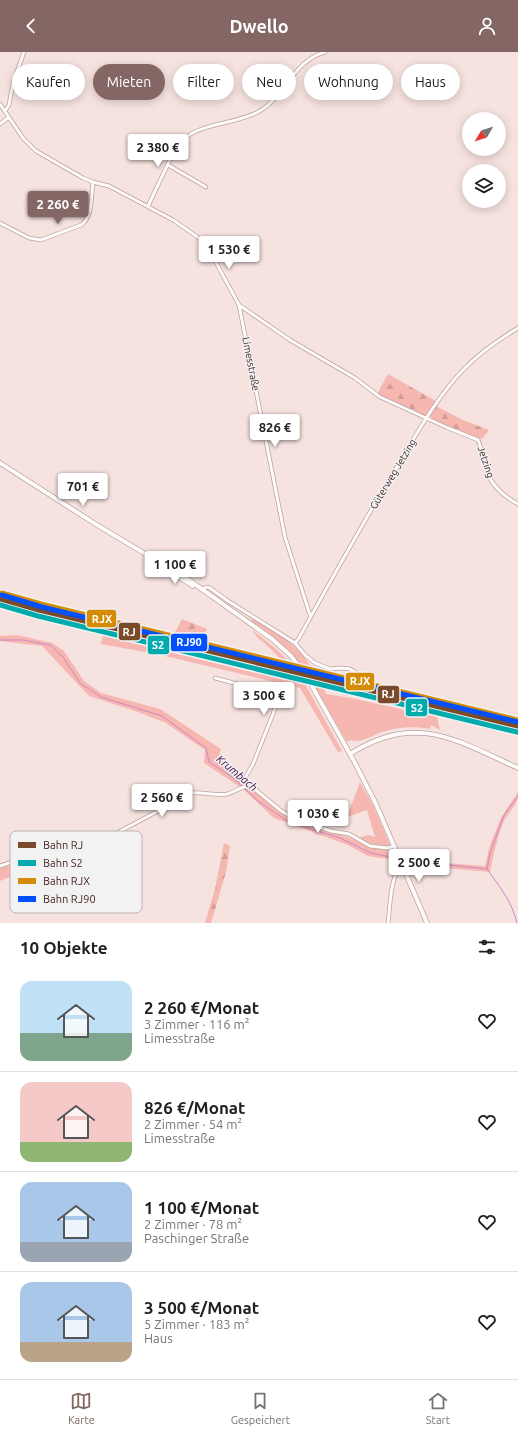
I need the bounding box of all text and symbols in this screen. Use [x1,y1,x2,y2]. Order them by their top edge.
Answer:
icon: back [20,15,42,37]
icon: person [476,15,498,37]
text: Dwello [229,16,289,36]
chip: Kaufen [12,64,85,100]
chip: Mieten [93,64,165,100]
chip: Filter [173,64,234,100]
chip: Neu [242,64,296,100]
chip: Wohnung [304,64,393,100]
chip: Haus [401,64,460,100]
north arrow [462,112,506,156]
map controls [462,112,506,208]
pin: 2 380 € [121,134,195,168]
text: 2 380 € [137,140,179,154]
button: layers [462,164,506,208]
pin: 2 260 € [21,191,95,225]
text: 2 260 € [37,197,79,211]
pin: 1 530 € [192,236,266,270]
text: 1 530 € [208,242,250,256]
street label: Limesstraße [240,336,262,392]
pin: 826 € [247,414,303,448]
text: 826 € [259,420,291,434]
street label: Güterweg Jetzing [368,437,418,511]
street label: Jetzing [476,445,496,479]
pin: 701 € [55,473,111,507]
text: 701 € [67,479,99,493]
pin: 1 100 € [138,551,212,585]
text: 1 100 € [154,557,196,571]
line badge: RJX [86,609,117,628]
text: RJX [92,613,113,625]
line badge: RJ [118,622,141,641]
text: RJ [122,626,136,638]
line badge: RJ90 [170,633,208,652]
line badge: S2 [147,635,170,655]
text: RJ90 [176,636,202,648]
text: S2 [152,639,164,651]
line badge: RJX [345,672,375,691]
text: RJX [350,675,371,687]
pin: 3 500 € [227,682,301,716]
line badge: RJ [377,685,400,704]
text: 3 500 € [243,688,285,702]
text: RJ [381,688,395,700]
line badge: S2 [405,698,428,717]
text: S2 [411,702,423,714]
water label: Krumbach [214,753,260,793]
pin: 2 560 € [125,784,199,818]
text: 2 560 € [141,790,183,804]
pin: 1 030 € [281,800,355,834]
text: 1 030 € [297,806,339,820]
legend [10,831,142,913]
text: Bahn RJ [43,839,83,851]
pin: 2 500 € [382,849,456,883]
text: 2 500 € [398,855,440,869]
text: Bahn S2 [43,857,83,869]
text: Bahn RJX [43,875,90,887]
text: Bahn RJ90 [43,893,96,905]
icon: filters [476,936,498,958]
text: 10 Objekte [20,938,108,957]
icon: home [52,997,100,1045]
text: 2 260 €/Monat [144,998,259,1017]
icon: heart [476,1010,498,1032]
text: 3 Zimmer · 116 m² [144,1017,250,1031]
text: Limesstraße [144,1031,215,1045]
icon: home [52,1098,100,1146]
text: 826 €/Monat [144,1098,245,1117]
icon: heart [476,1111,498,1133]
text: 2 Zimmer · 54 m² [144,1117,242,1131]
text: Limesstraße [144,1131,215,1145]
icon: home [52,1198,100,1246]
text: 1 100 €/Monat [144,1198,259,1217]
icon: heart [476,1211,498,1233]
text: 2 Zimmer · 78 m² [144,1217,242,1231]
text: Paschinger Straße [144,1231,249,1245]
icon: home [52,1298,100,1346]
text: 3 500 €/Monat [144,1298,259,1317]
icon: heart [476,1311,498,1333]
text: 5 Zimmer · 183 m² [144,1317,250,1331]
text: Haus [144,1331,173,1345]
tab: Karte [68,1390,95,1426]
tab: Gespeichert [231,1390,290,1426]
tab: Start [426,1390,450,1426]

